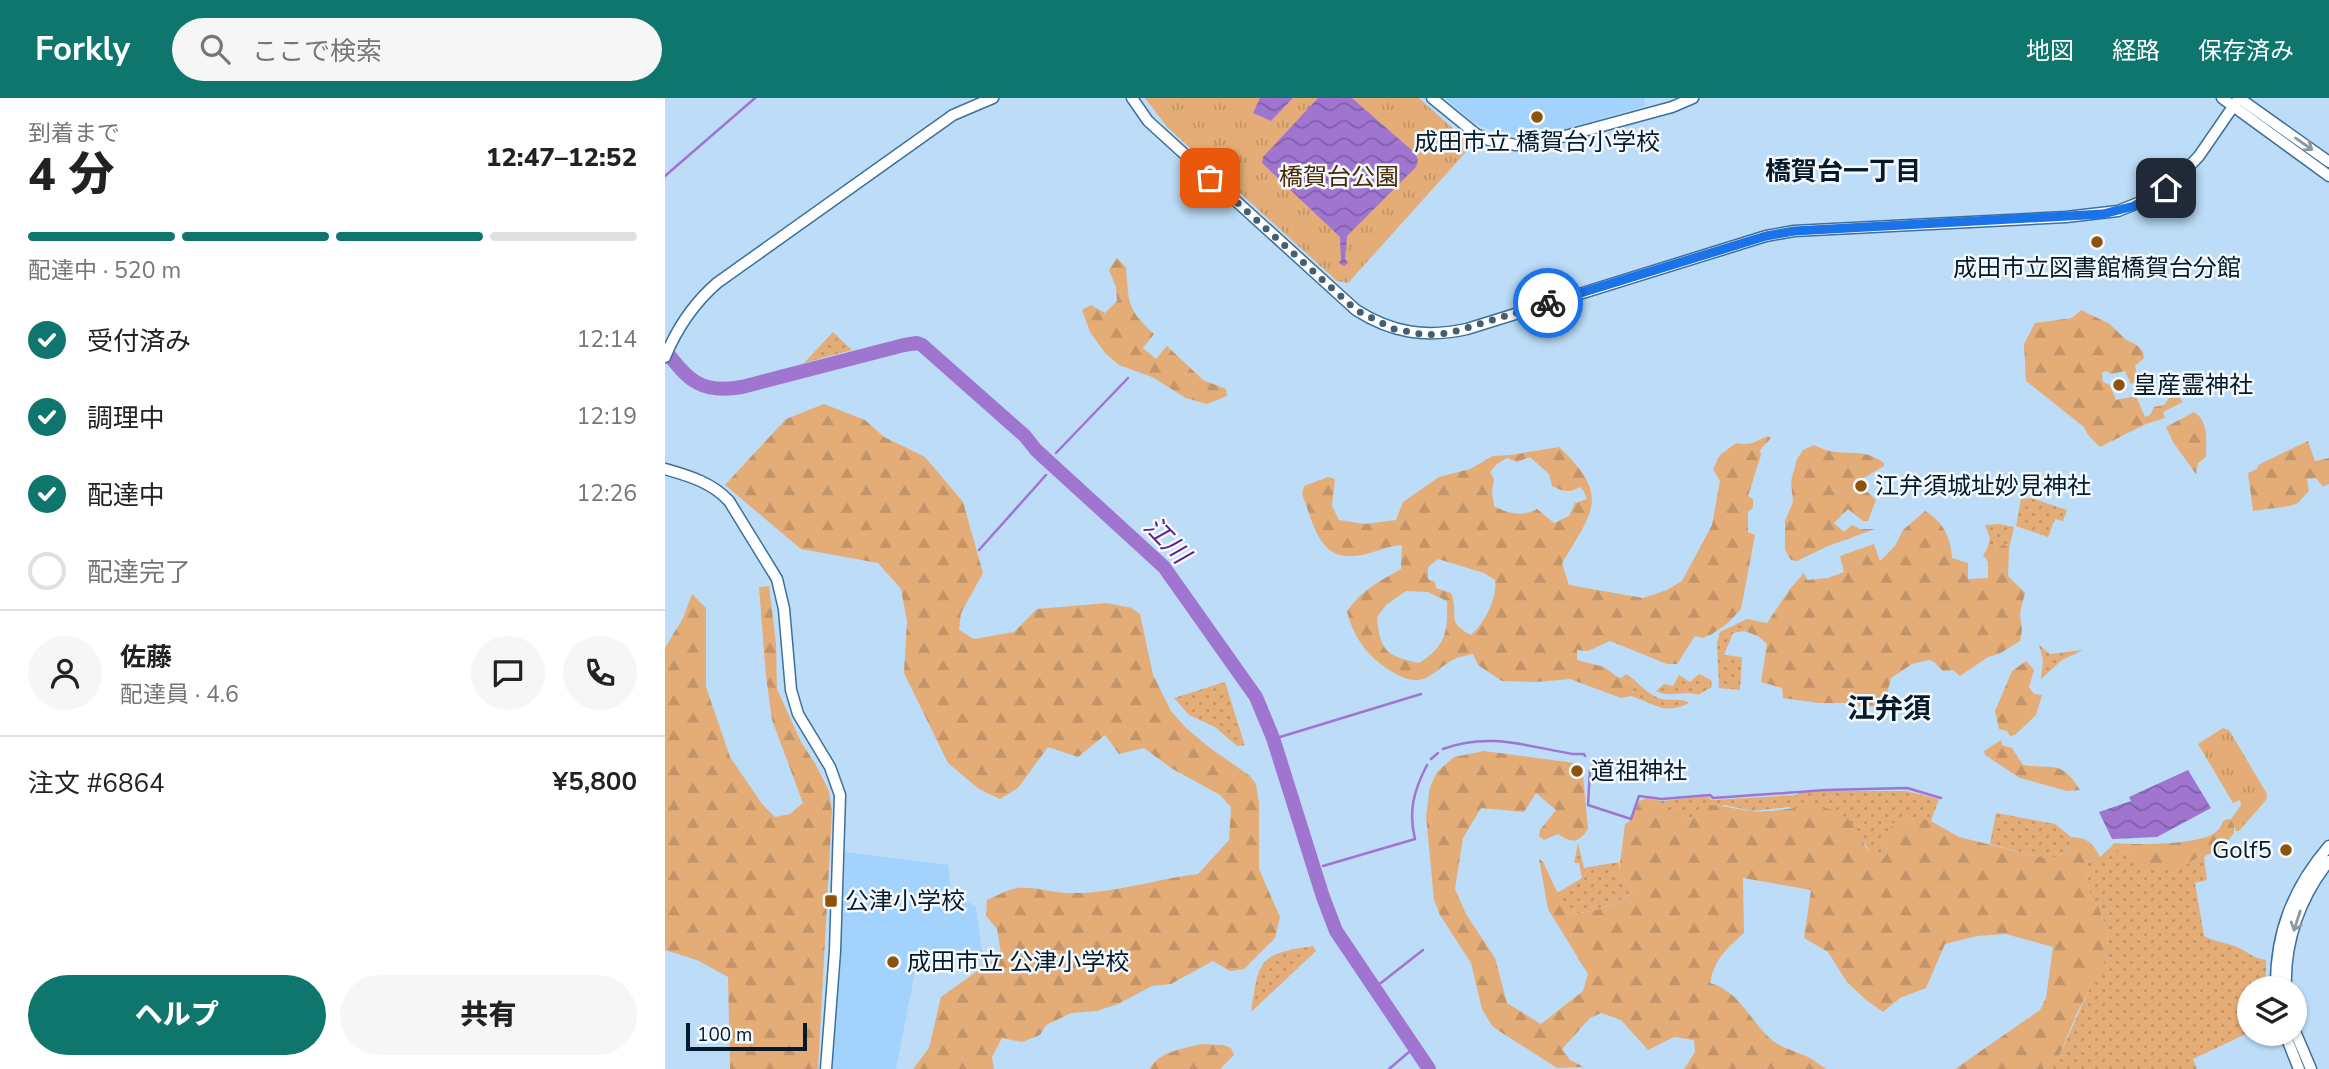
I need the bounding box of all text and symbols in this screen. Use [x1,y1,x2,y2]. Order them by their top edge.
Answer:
search box [172,18,662,81]
text: Forkly [35,27,130,72]
icon: search [196,30,234,68]
text: ここで検索 [252,34,382,69]
text: 地図 [2026,35,2074,67]
text: 経路 [2112,35,2160,67]
text: 保存済み [2198,35,2294,67]
marker: 成田市立 橋賀台小学校 [1529,109,1545,125]
text: 到着まで [28,118,120,149]
place label: 成田市立 橋賀台小学校 [1414,126,1660,158]
one-way arrow [2294,137,2313,151]
text: 12:47–12:52 [486,140,637,175]
text: 4 分 [28,143,114,206]
pin [1180,148,1240,208]
district label: 橋賀台一丁目 [1765,154,1921,189]
pin [2136,158,2196,218]
icon: bag [1191,159,1229,197]
park label: 橋賀台公園 [1279,161,1399,193]
icon: home [2147,169,2185,207]
marker: 成田市立図書館橋賀台分館 [2089,234,2105,250]
place label: 成田市立図書館橋賀台分館 [1953,252,2241,284]
text: 配達中 · 520 m [28,255,181,286]
courier [1513,268,1583,338]
icon: bike [1529,284,1567,322]
icon: check [28,321,66,359]
text: 受付済み [87,324,191,359]
text: 12:14 [577,324,637,355]
place label: 皇産霊神社 [2133,369,2253,401]
marker: 皇産霊神社 [2111,377,2127,393]
icon: check [28,398,66,436]
text: 調理中 [87,401,165,436]
text: 12:19 [577,401,637,432]
place label: 江弁須城址妙見神社 [1875,470,2091,502]
icon: check [28,475,66,513]
text: 配達中 [87,478,165,513]
text: 12:26 [577,478,637,509]
marker: 江弁須城址妙見神社 [1853,478,1869,494]
water label: 江川 [1136,509,1199,573]
text: 配達完了 [87,555,191,590]
button: person [28,636,102,710]
button: chat [471,636,545,710]
button: phone [563,636,637,710]
text: 佐藤 [120,640,172,675]
text: 配達員 · 4.6 [120,679,239,710]
district label: 江弁須 [1847,690,1931,728]
place label: 道祖神社 [1591,755,1687,787]
marker: 道祖神社 [1569,763,1585,779]
text: ¥5,800 [553,764,637,799]
text: 注文 #6864 [28,766,165,801]
place label: Golf5 [2212,834,2272,866]
marker: Golf5 [2278,842,2294,858]
place label: 公津小学校 [845,885,965,917]
marker: 公津小学校 [823,893,839,909]
one-way arrow [2289,909,2302,931]
place label: 成田市立 公津小学校 [907,946,1129,978]
marker: 成田市立 公津小学校 [885,954,901,970]
button: ヘルプ [28,975,326,1055]
button: 共有 [340,975,637,1055]
map controls [2237,976,2307,1046]
button: layers [2237,976,2307,1046]
scale bar [686,1020,807,1052]
text: 100 m [697,1022,752,1048]

